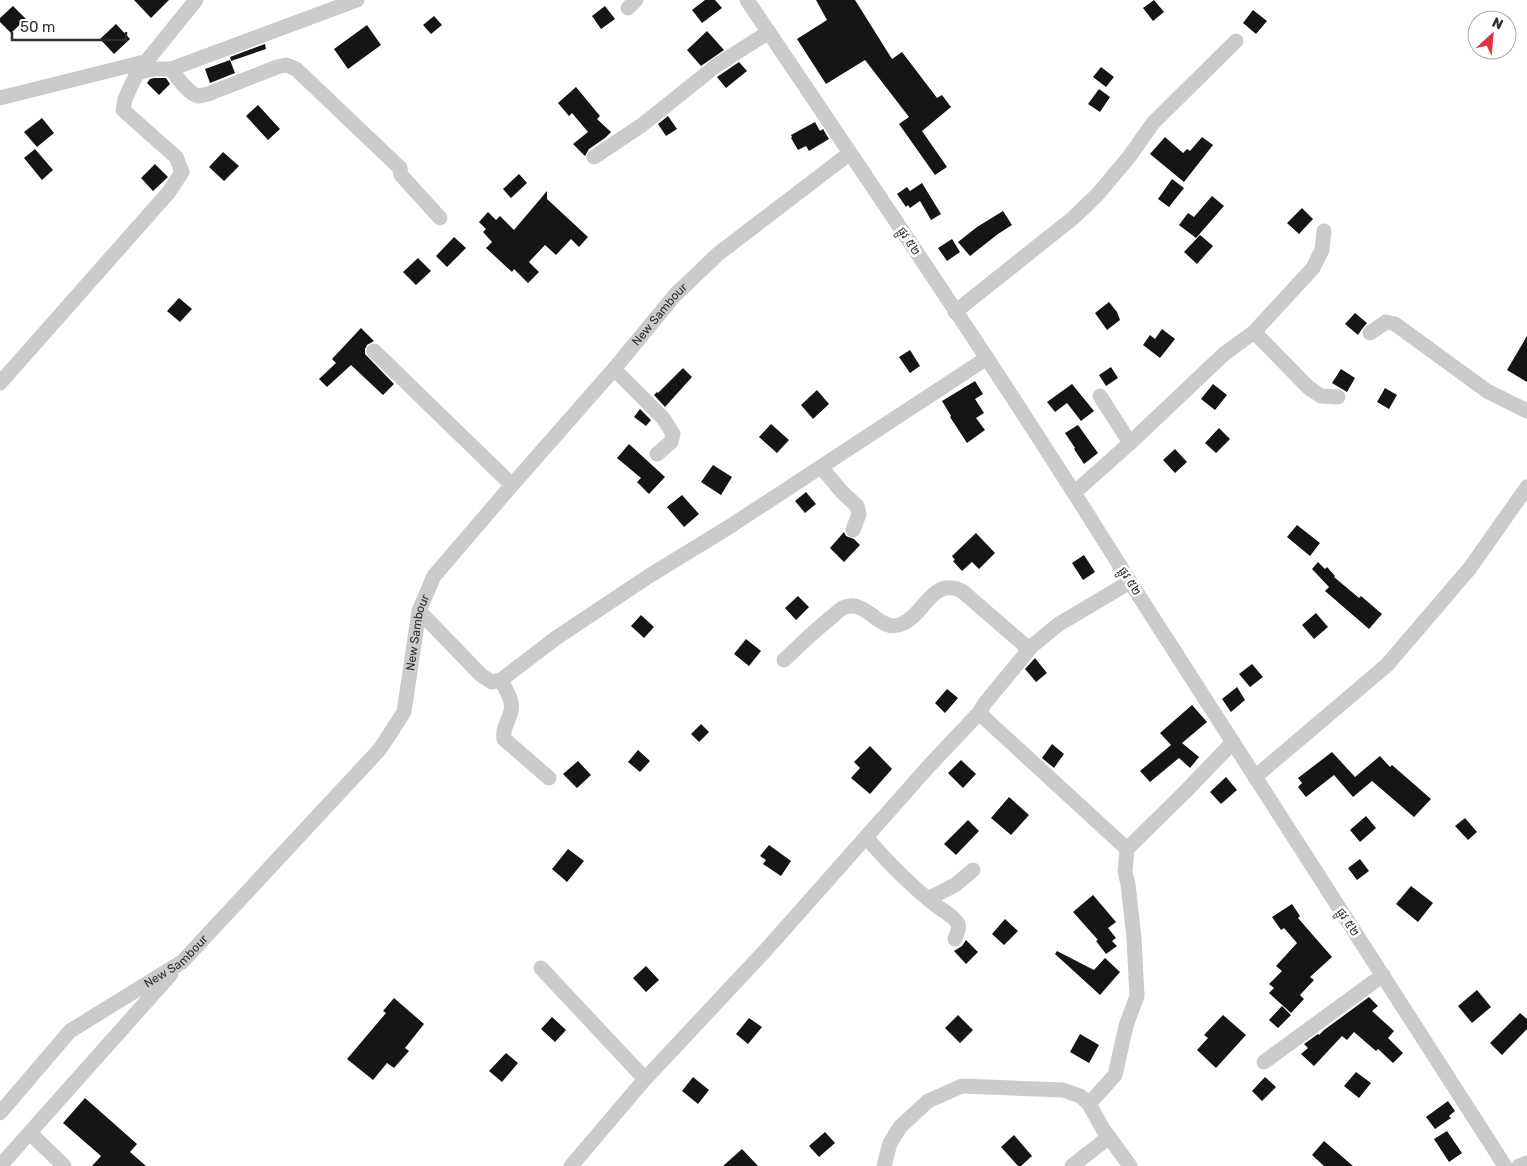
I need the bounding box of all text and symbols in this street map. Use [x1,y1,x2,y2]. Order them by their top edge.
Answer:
scale bar [12,10,126,42]
north arrow [1467,10,1517,60]
text: N [1489,14,1506,34]
text: 50 m [20,18,55,36]
street label: ផ្លូវ ៥២ [892,224,923,260]
street label: New Sambour [629,280,690,349]
street label: ផ្លូវ ៥២ [1113,564,1144,600]
street label: New Sambour [403,592,433,672]
street label: ផ្លូវ ៥២ [1331,905,1362,941]
street label: New Sambour [141,932,211,991]

